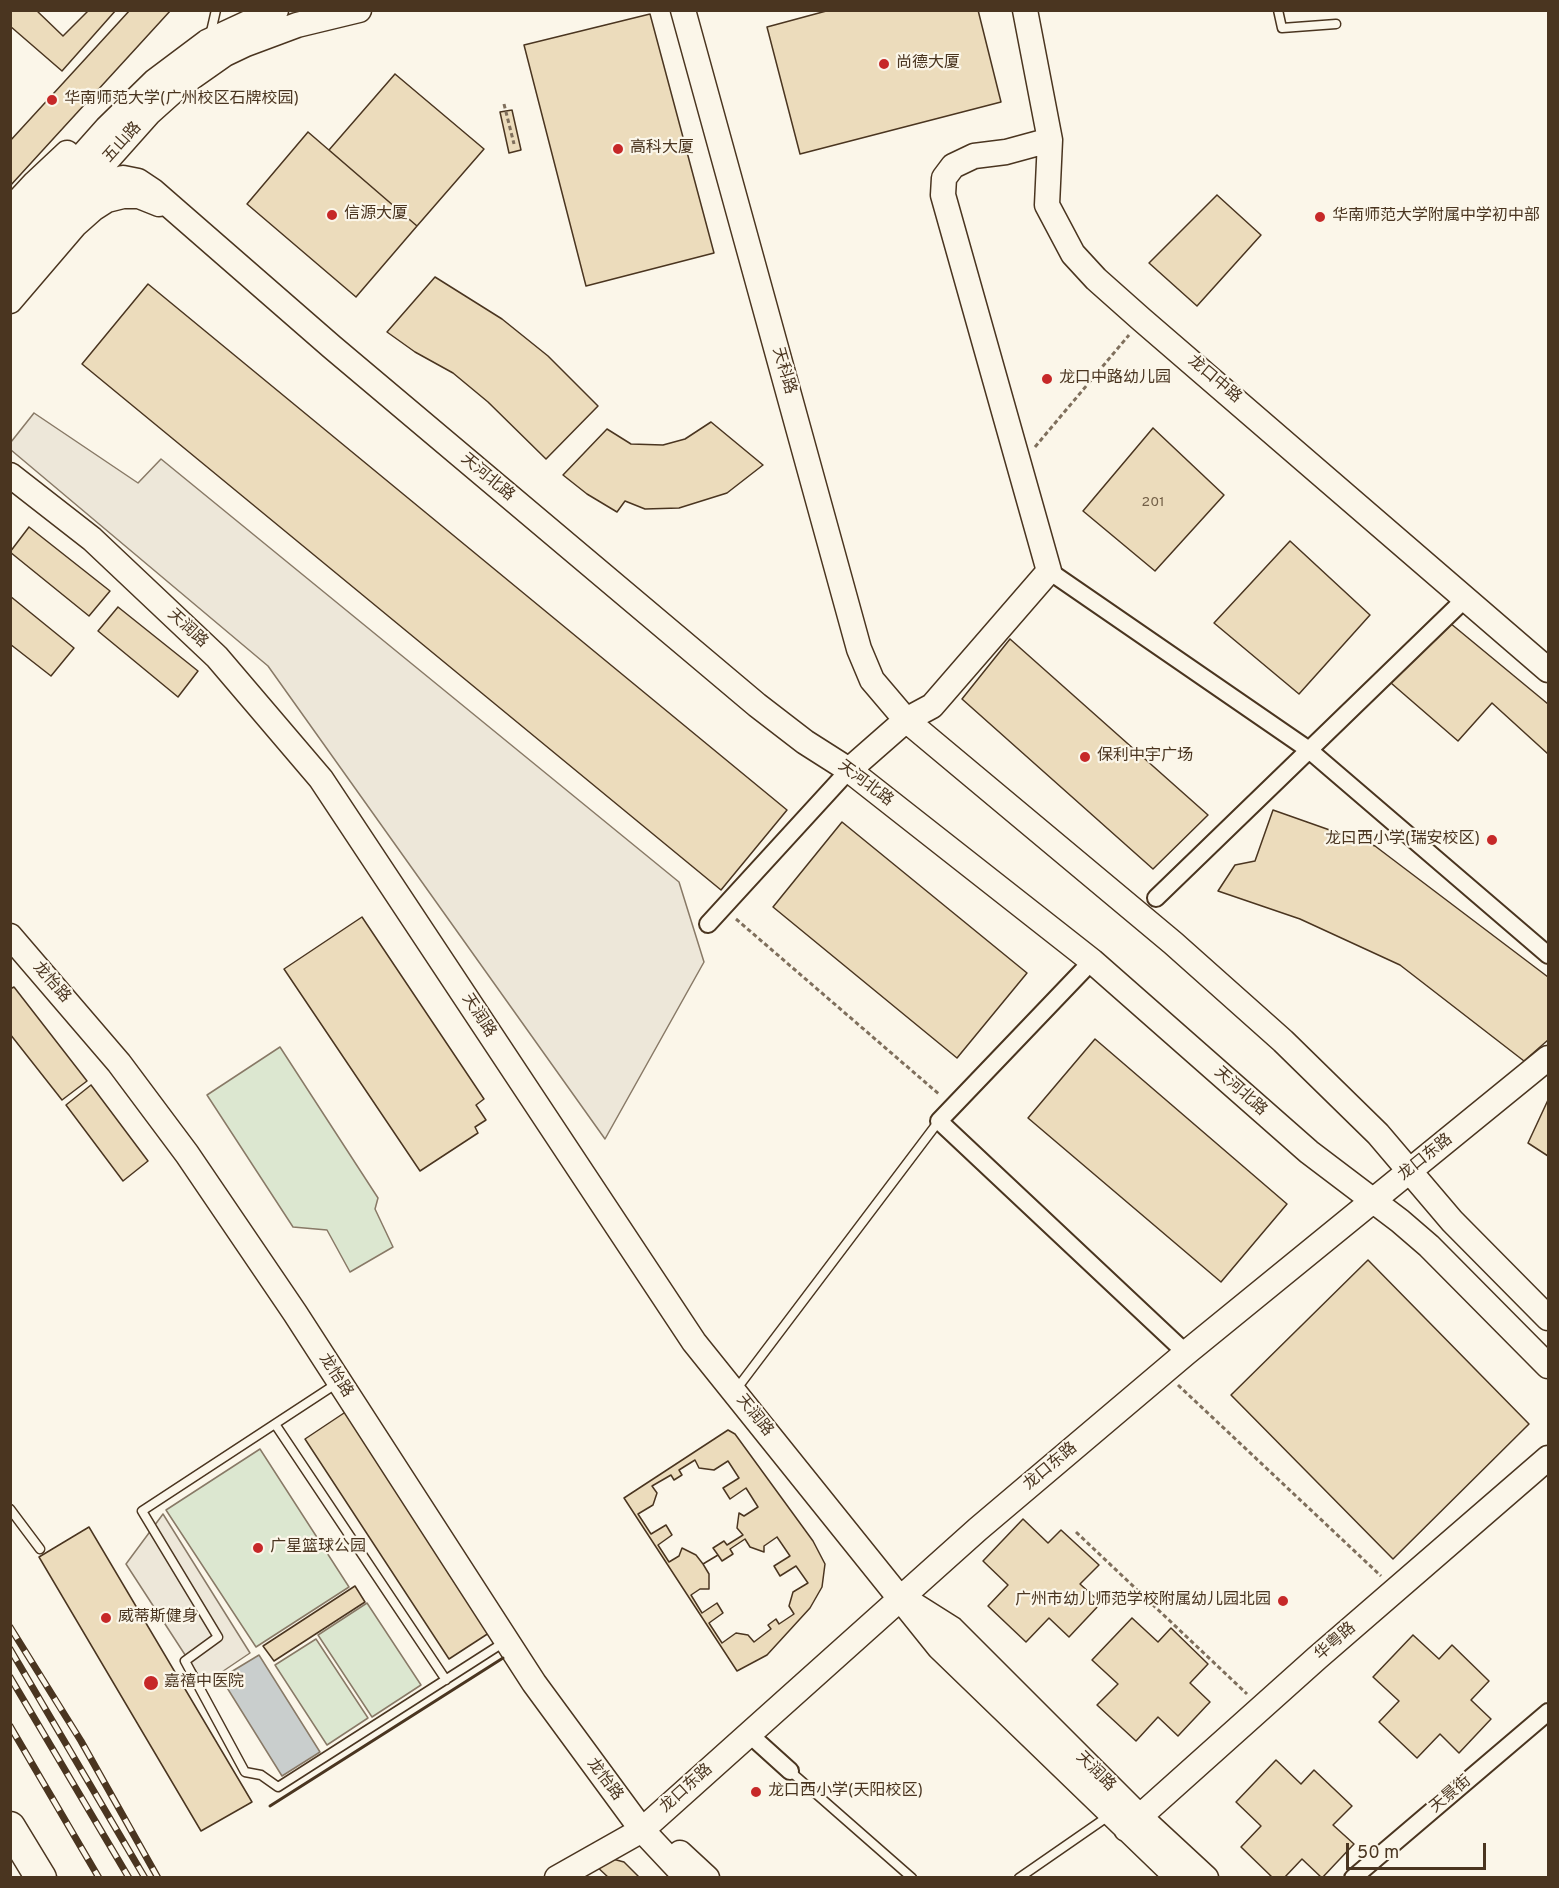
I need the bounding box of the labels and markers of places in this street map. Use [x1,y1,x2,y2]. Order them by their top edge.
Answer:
place label: 尚德大厦 [896,54,960,74]
marker: 尚德大厦 [877,57,891,71]
place label: 华南师范大学(广州校区石牌校园) [64,90,299,110]
marker: 华南师范大学(广州校区石牌校园) [45,93,59,107]
place label: 高科大厦 [630,139,694,159]
marker: 高科大厦 [611,142,625,156]
place label: 信源大厦 [344,205,408,225]
place label: 华南师范大学附属中学初中部 [1332,207,1540,227]
marker: 信源大厦 [325,208,339,222]
marker: 华南师范大学附属中学初中部 [1313,210,1327,224]
place label: 龙口中路幼儿园 [1059,369,1171,389]
marker: 龙口中路幼儿园 [1040,372,1054,386]
place label: 保利中宇广场 [1097,747,1193,767]
marker: 保利中宇广场 [1078,750,1092,764]
place label: 龙口西小学(瑞安校区) [1325,830,1480,850]
marker: 龙口西小学(瑞安校区) [1485,833,1499,847]
place label: 广星篮球公园 [270,1538,366,1558]
marker: 广星篮球公园 [251,1541,265,1555]
place label: 广州市幼儿师范学校附属幼儿园北园 [1015,1591,1271,1611]
marker: 广州市幼儿师范学校附属幼儿园北园 [1276,1594,1290,1608]
place label: 威蒂斯健身 [118,1608,198,1628]
marker: 威蒂斯健身 [99,1611,113,1625]
place label: 嘉禧中医院 [164,1673,244,1693]
marker: 嘉禧中医院 [142,1674,160,1692]
place label: 龙口西小学(天阳校区) [768,1782,923,1802]
marker: 龙口西小学(天阳校区) [749,1785,763,1799]

